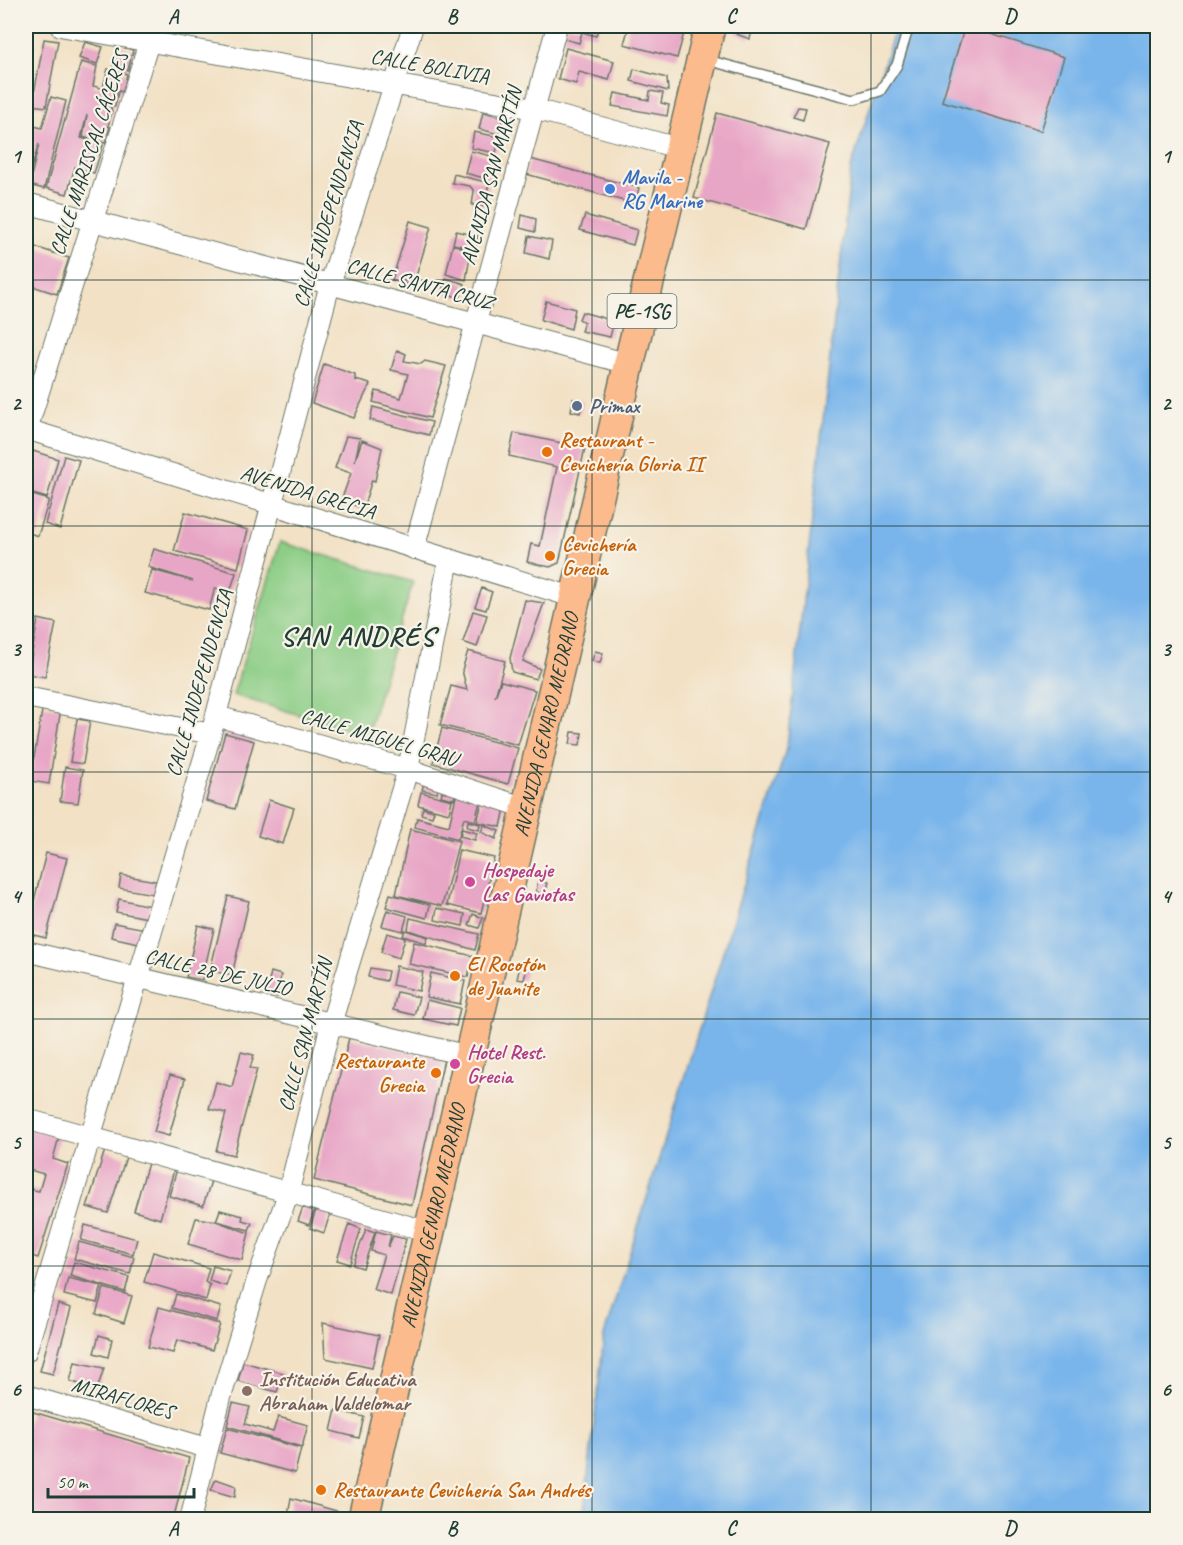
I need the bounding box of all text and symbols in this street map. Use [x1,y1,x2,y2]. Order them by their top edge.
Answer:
text: A [168,4,180,29]
text: B [447,4,459,29]
text: C [726,4,738,29]
text: D [1004,4,1018,29]
street label: CALLE BOLIVIA [369,43,492,89]
street label: CALLE MARISCAL CÁCERES [44,45,135,258]
street label: AVENIDA SAN MARTÍN [455,81,528,268]
street label: CALLE INDEPENDENCIA [287,117,369,310]
text: 1 [12,144,23,169]
text: 1 [1162,144,1173,169]
place label: Mavila - RG Marine [622,164,704,214]
marker: Mavila - RG Marine [603,182,617,196]
street label: CALLE SANTA CRUZ [344,252,499,317]
road number: PE-1SG [608,294,676,328]
text: 2 [12,391,23,416]
text: 2 [1162,391,1173,416]
place label: Primax [589,393,641,419]
marker: Primax [570,399,584,413]
place label: Restaurant - Cevichería Gloria II [559,427,707,477]
marker: Restaurant - Cevichería Gloria II [540,445,554,459]
street label: AVENIDA GRECIA [237,459,380,525]
place label: Cevichería Grecia [562,531,637,581]
marker: Cevichería Grecia [543,549,557,563]
street label: CALLE INDEPENDENCIA [160,586,238,779]
street label: AVENIDA GENARO MEDRANO [508,608,585,839]
district label: SAN ANDRÉS [281,619,439,653]
text: 3 [12,637,23,662]
text: 3 [1162,637,1173,662]
street label: CALLE MIGUEL GRAU [298,702,464,773]
place label: Hospedaje Las Gaviotas [482,857,576,907]
marker: Hospedaje Las Gaviotas [463,875,477,889]
text: 4 [12,884,24,909]
text: 4 [1162,884,1174,909]
street label: CALLE 28 DE JULIO [143,943,296,1002]
place label: El Rocotón de Juanite [467,951,546,1001]
street label: CALLE SAN MARTÍN [272,953,339,1114]
marker: El Rocotón de Juanite [448,969,462,983]
place label: Hotel Rest. Grecia [467,1039,546,1089]
place label: Restaurante Grecia [335,1048,426,1098]
marker: Hotel Rest. Grecia [448,1057,462,1071]
marker: Restaurante Grecia [429,1066,443,1080]
street label: AVENIDA GENARO MEDRANO [395,1099,472,1330]
text: 5 [12,1130,23,1155]
text: 5 [1162,1130,1173,1155]
place label: Institución Educativa Abraham Valdelomar [259,1366,417,1416]
street label: MIRAFLORES [69,1371,180,1426]
text: 6 [11,1377,22,1402]
text: 6 [1161,1377,1172,1402]
marker: Institución Educativa Abraham Valdelomar [240,1384,254,1398]
scale bar [48,1461,194,1499]
text: 50 m [57,1471,90,1493]
place label: Restaurante Cevichería San Andrés [333,1477,593,1503]
marker: Restaurante Cevichería San Andrés [314,1483,328,1497]
text: A [168,1516,180,1541]
text: B [447,1516,459,1541]
text: C [726,1516,738,1541]
text: D [1004,1516,1018,1541]

